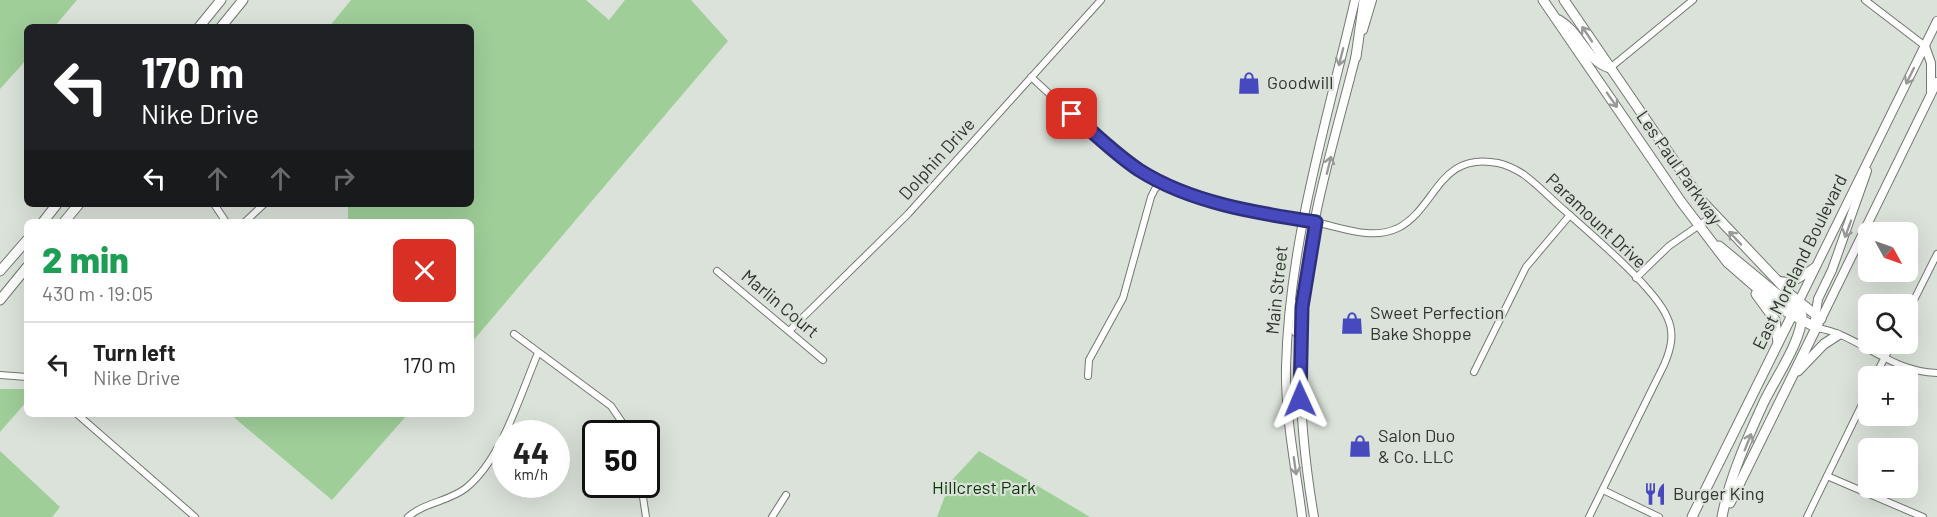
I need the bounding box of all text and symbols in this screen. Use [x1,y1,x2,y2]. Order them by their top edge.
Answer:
one-way arrow [1581,26,1593,43]
text: 170 m [141,46,244,96]
one-way arrow [1335,47,1347,66]
icon: left [42,48,120,126]
one-way arrow [1904,67,1915,85]
shop icon: Goodwill [1236,70,1262,96]
place label: Goodwill [1267,71,1333,93]
pin [1046,88,1097,139]
one-way arrow [1606,92,1618,108]
text: Nike Drive [141,97,259,129]
icon: arrive [1055,97,1088,130]
street label: Les Paul Parkway [1632,106,1727,229]
street label: Dolphin Drive [894,113,979,204]
one-way arrow [1324,156,1336,175]
icon: left [138,162,171,195]
icon: ahead [201,162,234,195]
icon: ahead [264,162,297,195]
icon: right [327,162,360,195]
street label: Paramount Drive [1542,168,1652,273]
street label: East Moreland Boulevard [1747,170,1851,353]
one-way arrow [1841,219,1852,238]
north arrow [1858,222,1918,282]
map controls [1858,222,1918,498]
one-way arrow [1728,231,1743,246]
text: 2 min [42,237,129,280]
button: close [393,239,456,302]
street label: Main Street [1260,244,1292,335]
street label: Marlin Court [737,264,824,342]
text: 430 m · 19:05 [42,281,153,305]
button: search [1858,294,1918,354]
place label: Sweet Perfection Bake Shoppe [1370,301,1504,344]
shop icon: Sweet Perfection Bake Shoppe [1339,310,1365,336]
text: Turn left [93,339,176,365]
icon: left [42,348,75,381]
text: 170 m [403,351,456,377]
text: Nike Drive [93,365,180,389]
button: + [1858,366,1918,426]
position arrow [1268,367,1332,431]
speed limit sign: 50 [582,420,660,498]
place label: Salon Duo & Co. LLC [1378,424,1455,467]
shop icon: Salon Duo & Co. LLC [1347,433,1373,459]
one-way arrow [1743,433,1754,452]
text: 44 [513,434,549,470]
button: − [1858,438,1918,498]
one-way arrow [1290,456,1301,475]
text: km/h [514,465,548,483]
park label: Hillcrest Park [932,476,1036,498]
restaurant icon: Burger King [1642,481,1668,507]
place label: Burger King [1673,482,1764,504]

